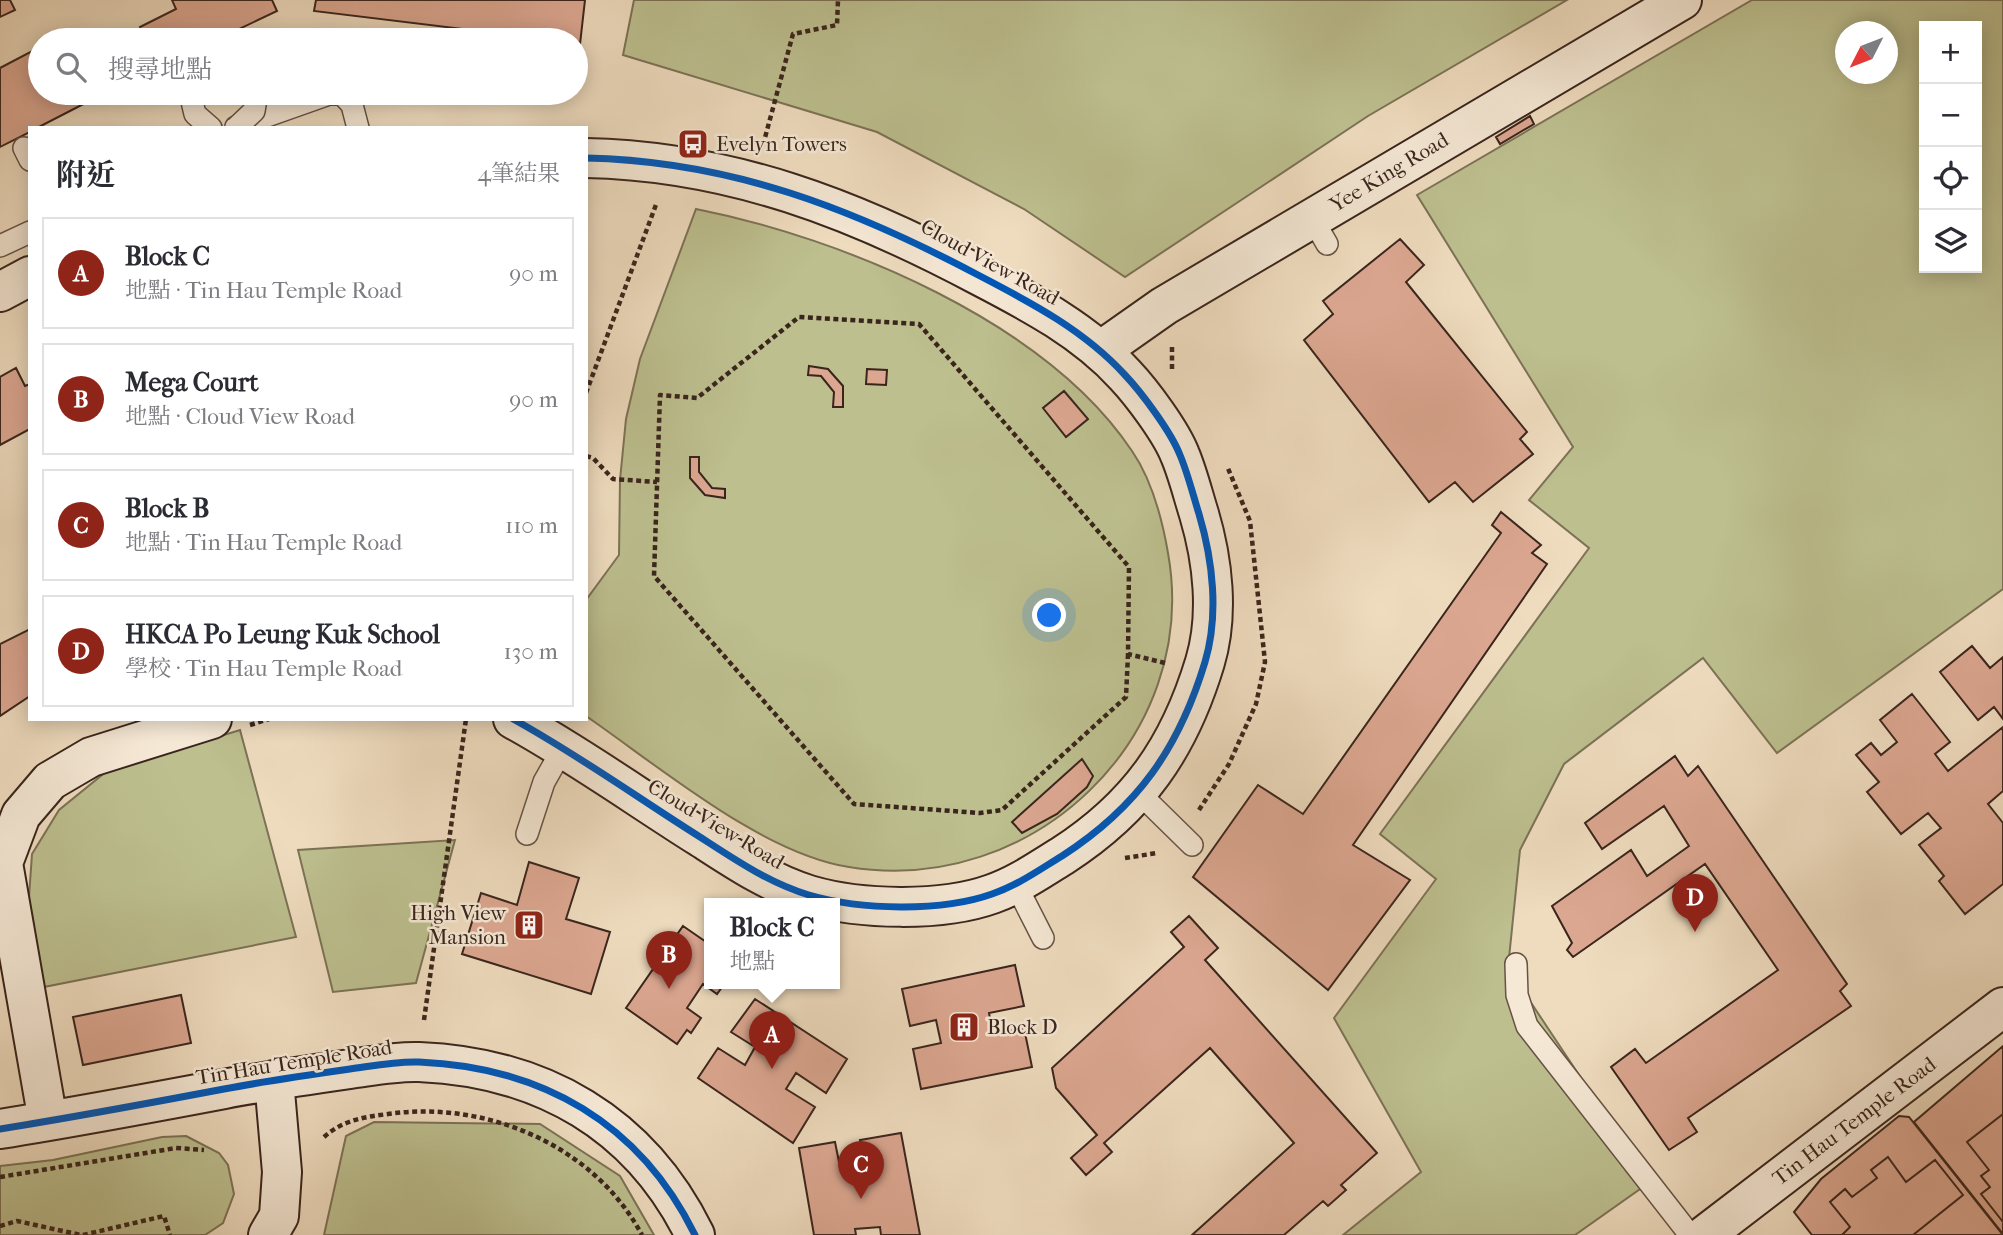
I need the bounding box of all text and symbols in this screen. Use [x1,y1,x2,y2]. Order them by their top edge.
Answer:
north arrow [1835,21,1898,84]
map controls [1919,21,1982,273]
button: + [1919,21,1982,84]
search box [28,28,588,105]
icon: search [52,48,90,86]
text: 搜尋地點 [108,54,212,85]
button: − [1919,84,1982,147]
bus stop icon: Evelyn Towers [676,127,710,161]
street label: Yee King Road [1325,127,1453,217]
place label: Evelyn Towers [716,132,847,156]
button: locate [1919,147,1982,210]
text: 附近 [56,158,116,193]
text: 4筆結果 [477,160,560,187]
button: layers [1919,210,1982,273]
street label: Cloud View Road [917,214,1064,310]
text: Block C [125,241,210,272]
text: A [74,260,88,287]
text: 90 m [509,260,558,287]
text: 地點 · Tin Hau Temple Road [125,277,402,304]
text: Mega Court [125,367,258,398]
text: B [74,386,88,413]
text: 90 m [509,386,558,413]
text: 地點 · Cloud View Road [125,403,355,430]
text: Block B [125,493,209,524]
text: C [73,512,89,539]
text: 110 m [505,512,558,539]
text: 地點 · Tin Hau Temple Road [125,529,402,556]
your location [1032,598,1066,632]
text: HKCA Po Leung Kuk School [125,619,440,650]
text: D [72,638,90,665]
text: 130 m [504,638,558,665]
text: 學校 · Tin Hau Temple Road [125,655,402,682]
street label: Cloud View Road [643,774,789,874]
pin: D [1672,874,1718,932]
popup [704,898,840,989]
place label: High View Mansion [410,901,507,949]
building icon: High View Mansion [512,908,546,942]
text: Block C [730,912,814,943]
pin: B [646,931,692,989]
text: 地點 [730,948,776,975]
building icon: Block D [947,1010,981,1044]
pin: A [749,1011,795,1069]
place label: Block D [987,1015,1058,1039]
street label: Tin Hau Temple Road [194,1035,394,1089]
street label: Tin Hau Temple Road [1768,1051,1941,1190]
pin: C [838,1141,884,1199]

